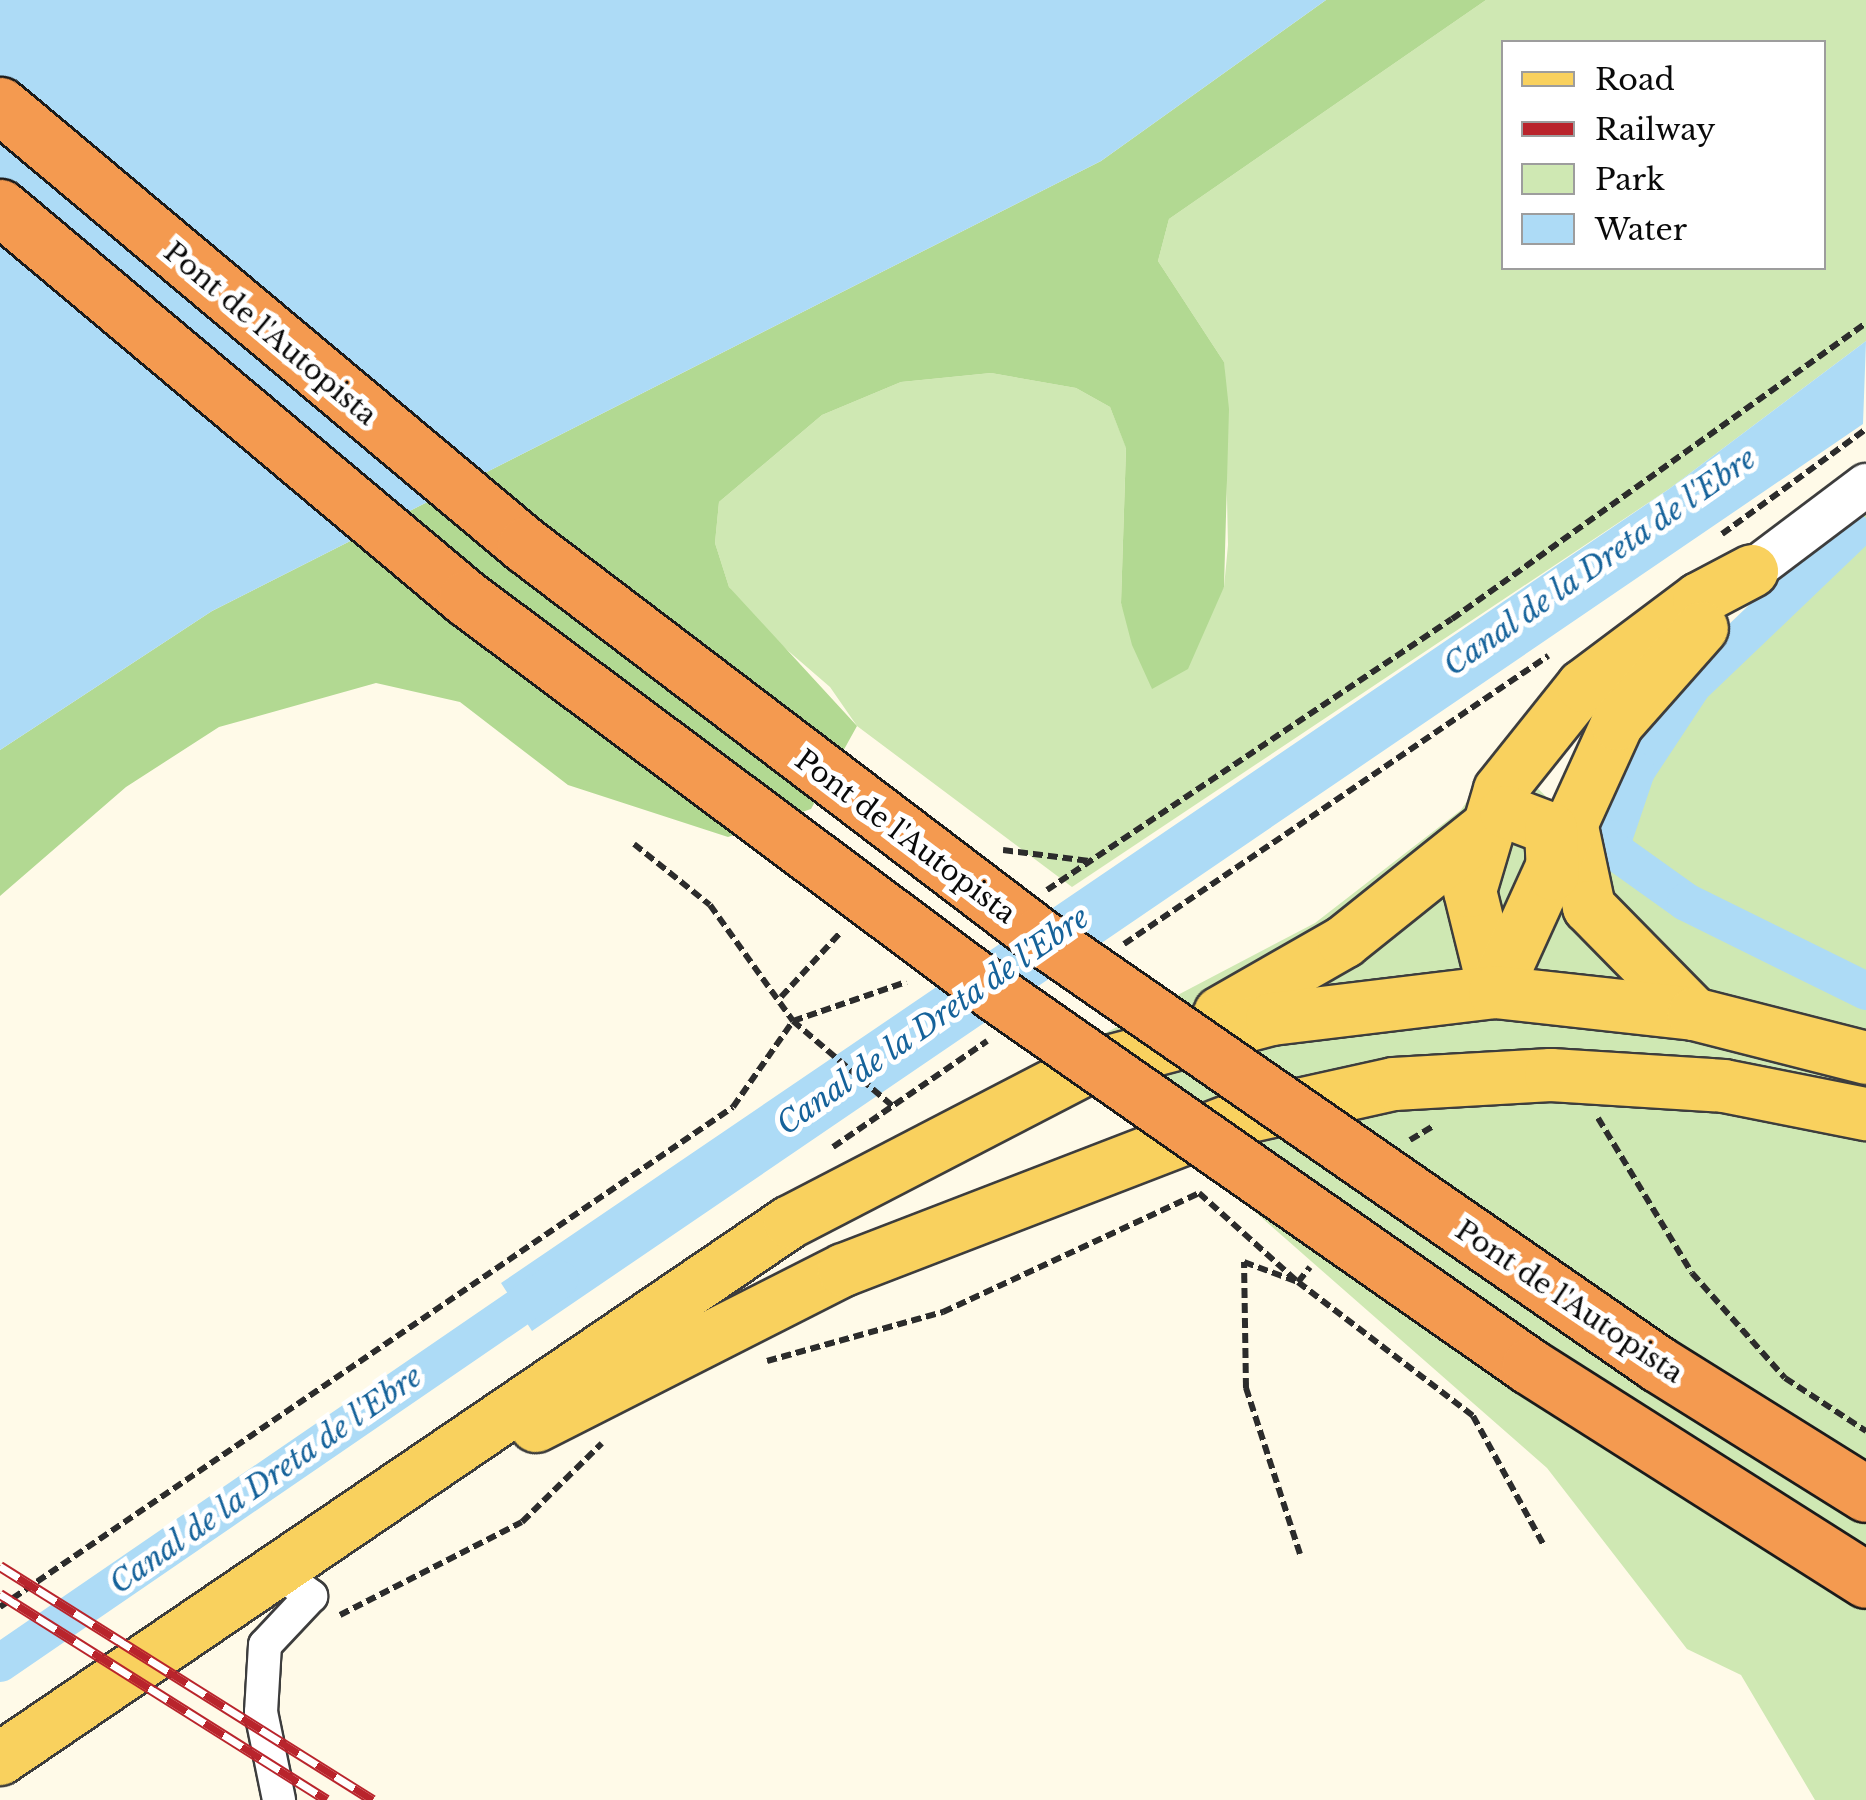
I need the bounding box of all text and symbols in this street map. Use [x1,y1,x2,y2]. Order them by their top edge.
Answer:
legend [1501,40,1826,270]
text: Road [1595,61,1675,98]
text: Railway [1595,111,1715,148]
text: Park [1595,161,1665,198]
text: Water [1595,211,1687,248]
street label: Pont de l'Autopista [157,235,383,433]
water label: Canal de la Dreta de l'Ebre [1436,440,1764,684]
street label: Pont de l'Autopista [788,743,1022,931]
water label: Canal de la Dreta de l'Ebre [769,899,1097,1143]
street label: Pont de l'Autopista [1449,1213,1689,1391]
water label: Canal de la Dreta de l'Ebre [102,1358,430,1602]

